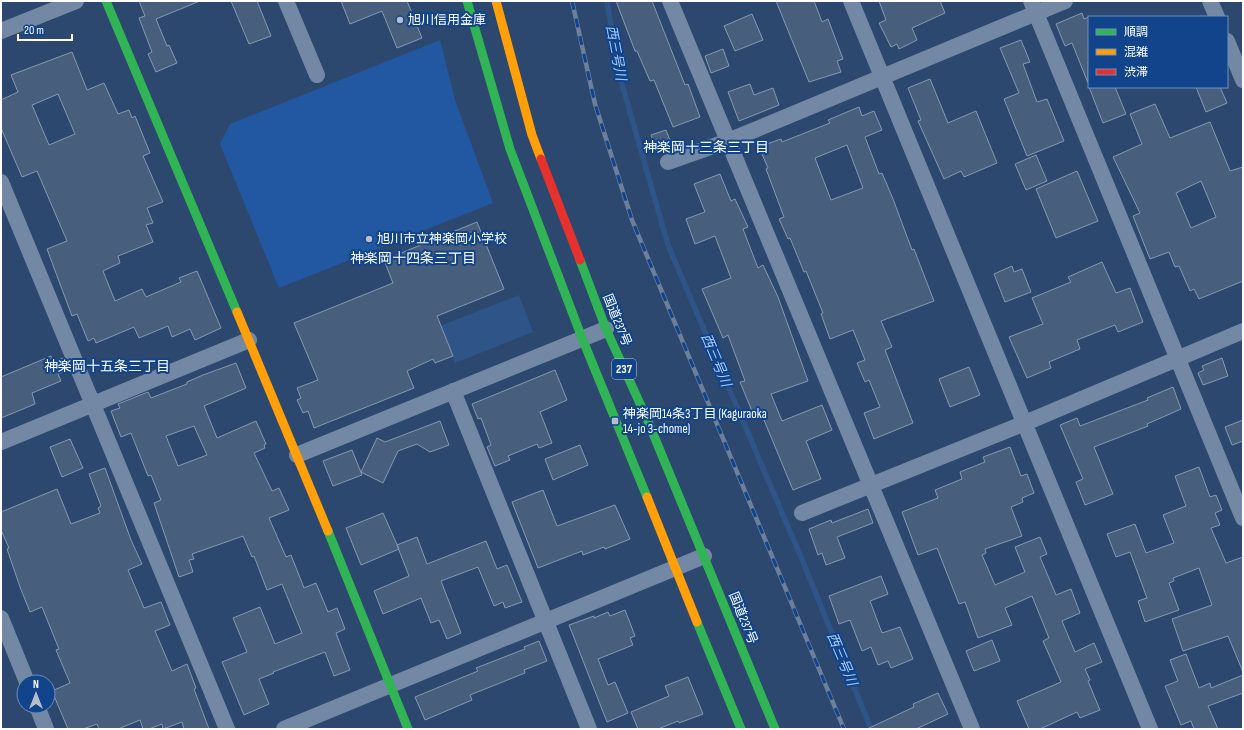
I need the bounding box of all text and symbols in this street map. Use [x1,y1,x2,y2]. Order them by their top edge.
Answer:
place label: 旭川信用金庫 [408,12,486,28]
marker: 旭川信用金庫 [395,15,405,25]
scale bar [18,16,72,42]
legend [1088,16,1228,88]
text: 20 m [24,23,44,38]
water label: 西三号川 [602,24,630,84]
text: 順調 [1124,25,1148,40]
text: 混雑 [1124,45,1148,60]
text: 渋滞 [1124,65,1148,80]
district label: 神楽岡十三条三丁目 [643,139,769,156]
place label: 旭川市立神楽岡小学校 [377,231,507,247]
marker: 旭川市立神楽岡小学校 [364,234,374,244]
district label: 神楽岡十四条三丁目 [350,250,476,267]
street label: 国道237号 [599,291,635,349]
water label: 西三号川 [697,331,736,391]
district label: 神楽岡十五条三丁目 [44,358,170,375]
road number: 237 [612,359,636,379]
place label: 神楽岡14条3丁目 (Kaguraoka 14-jo 3-chome) [623,406,767,437]
marker: 神楽岡14条3丁目 (Kaguraoka 14-jo 3-chome) [610,416,620,426]
street label: 国道237号 [725,589,761,647]
water label: 西三号川 [823,630,862,690]
north arrow [16,674,56,714]
text: N [33,678,39,691]

